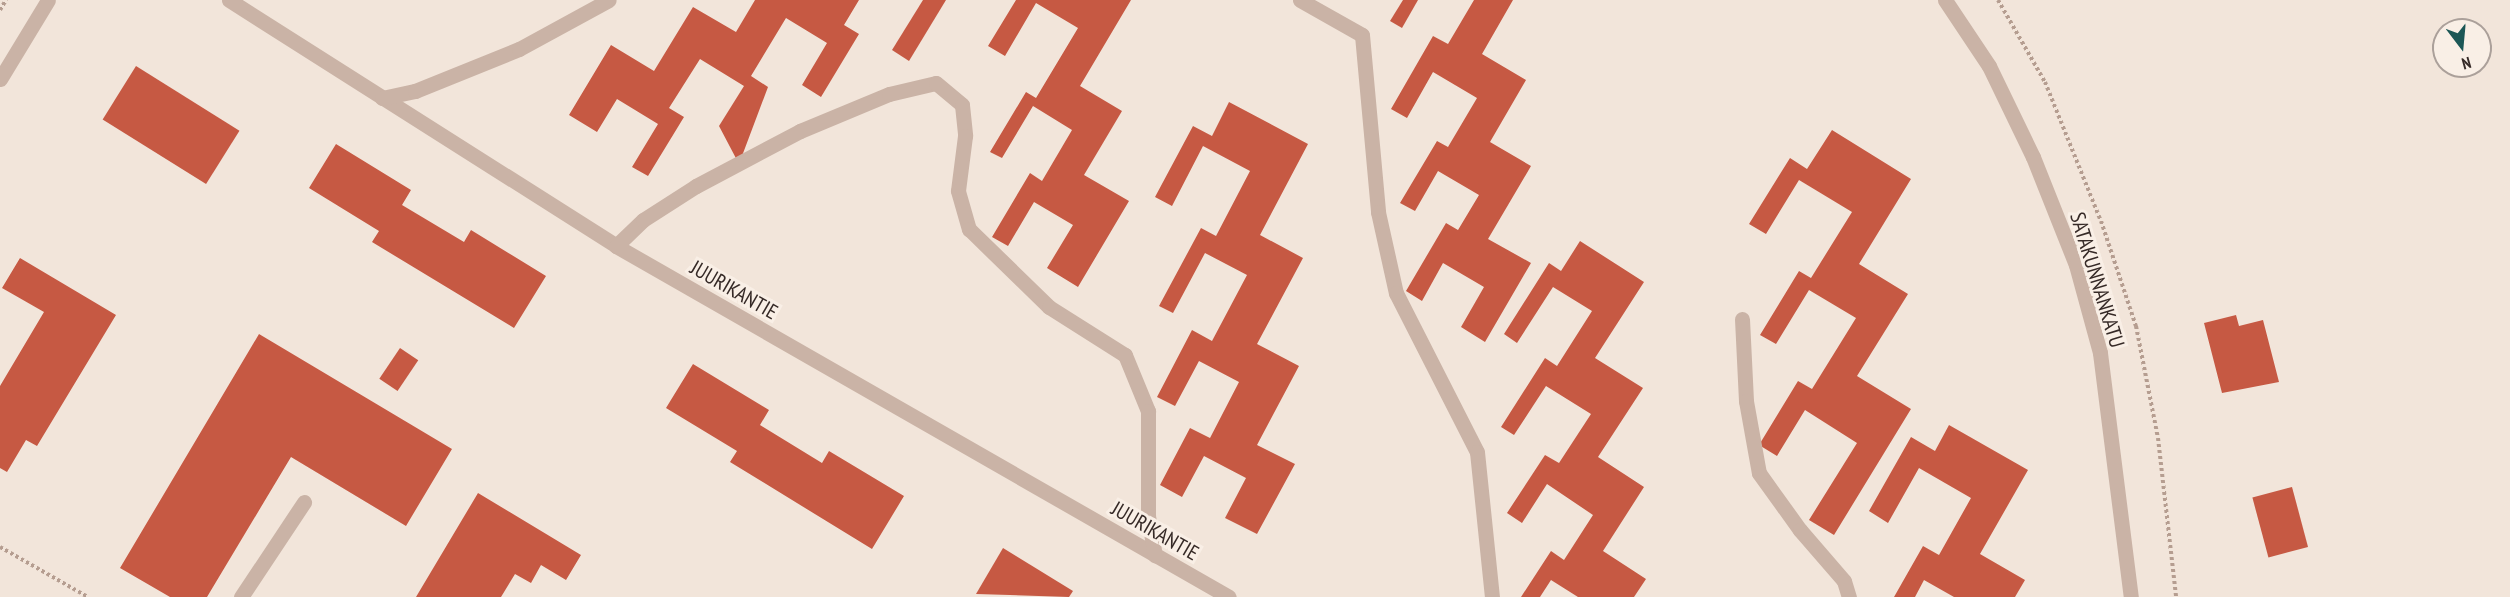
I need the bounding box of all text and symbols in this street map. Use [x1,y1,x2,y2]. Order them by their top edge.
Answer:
north arrow [2432,18,2492,78]
text: N [2460,53,2473,74]
street label: SATAKUNNANKATU [2064,209,2130,351]
street label: JUURIKANTIE [686,255,782,325]
street label: JUURIKANTIE [1107,496,1203,566]

